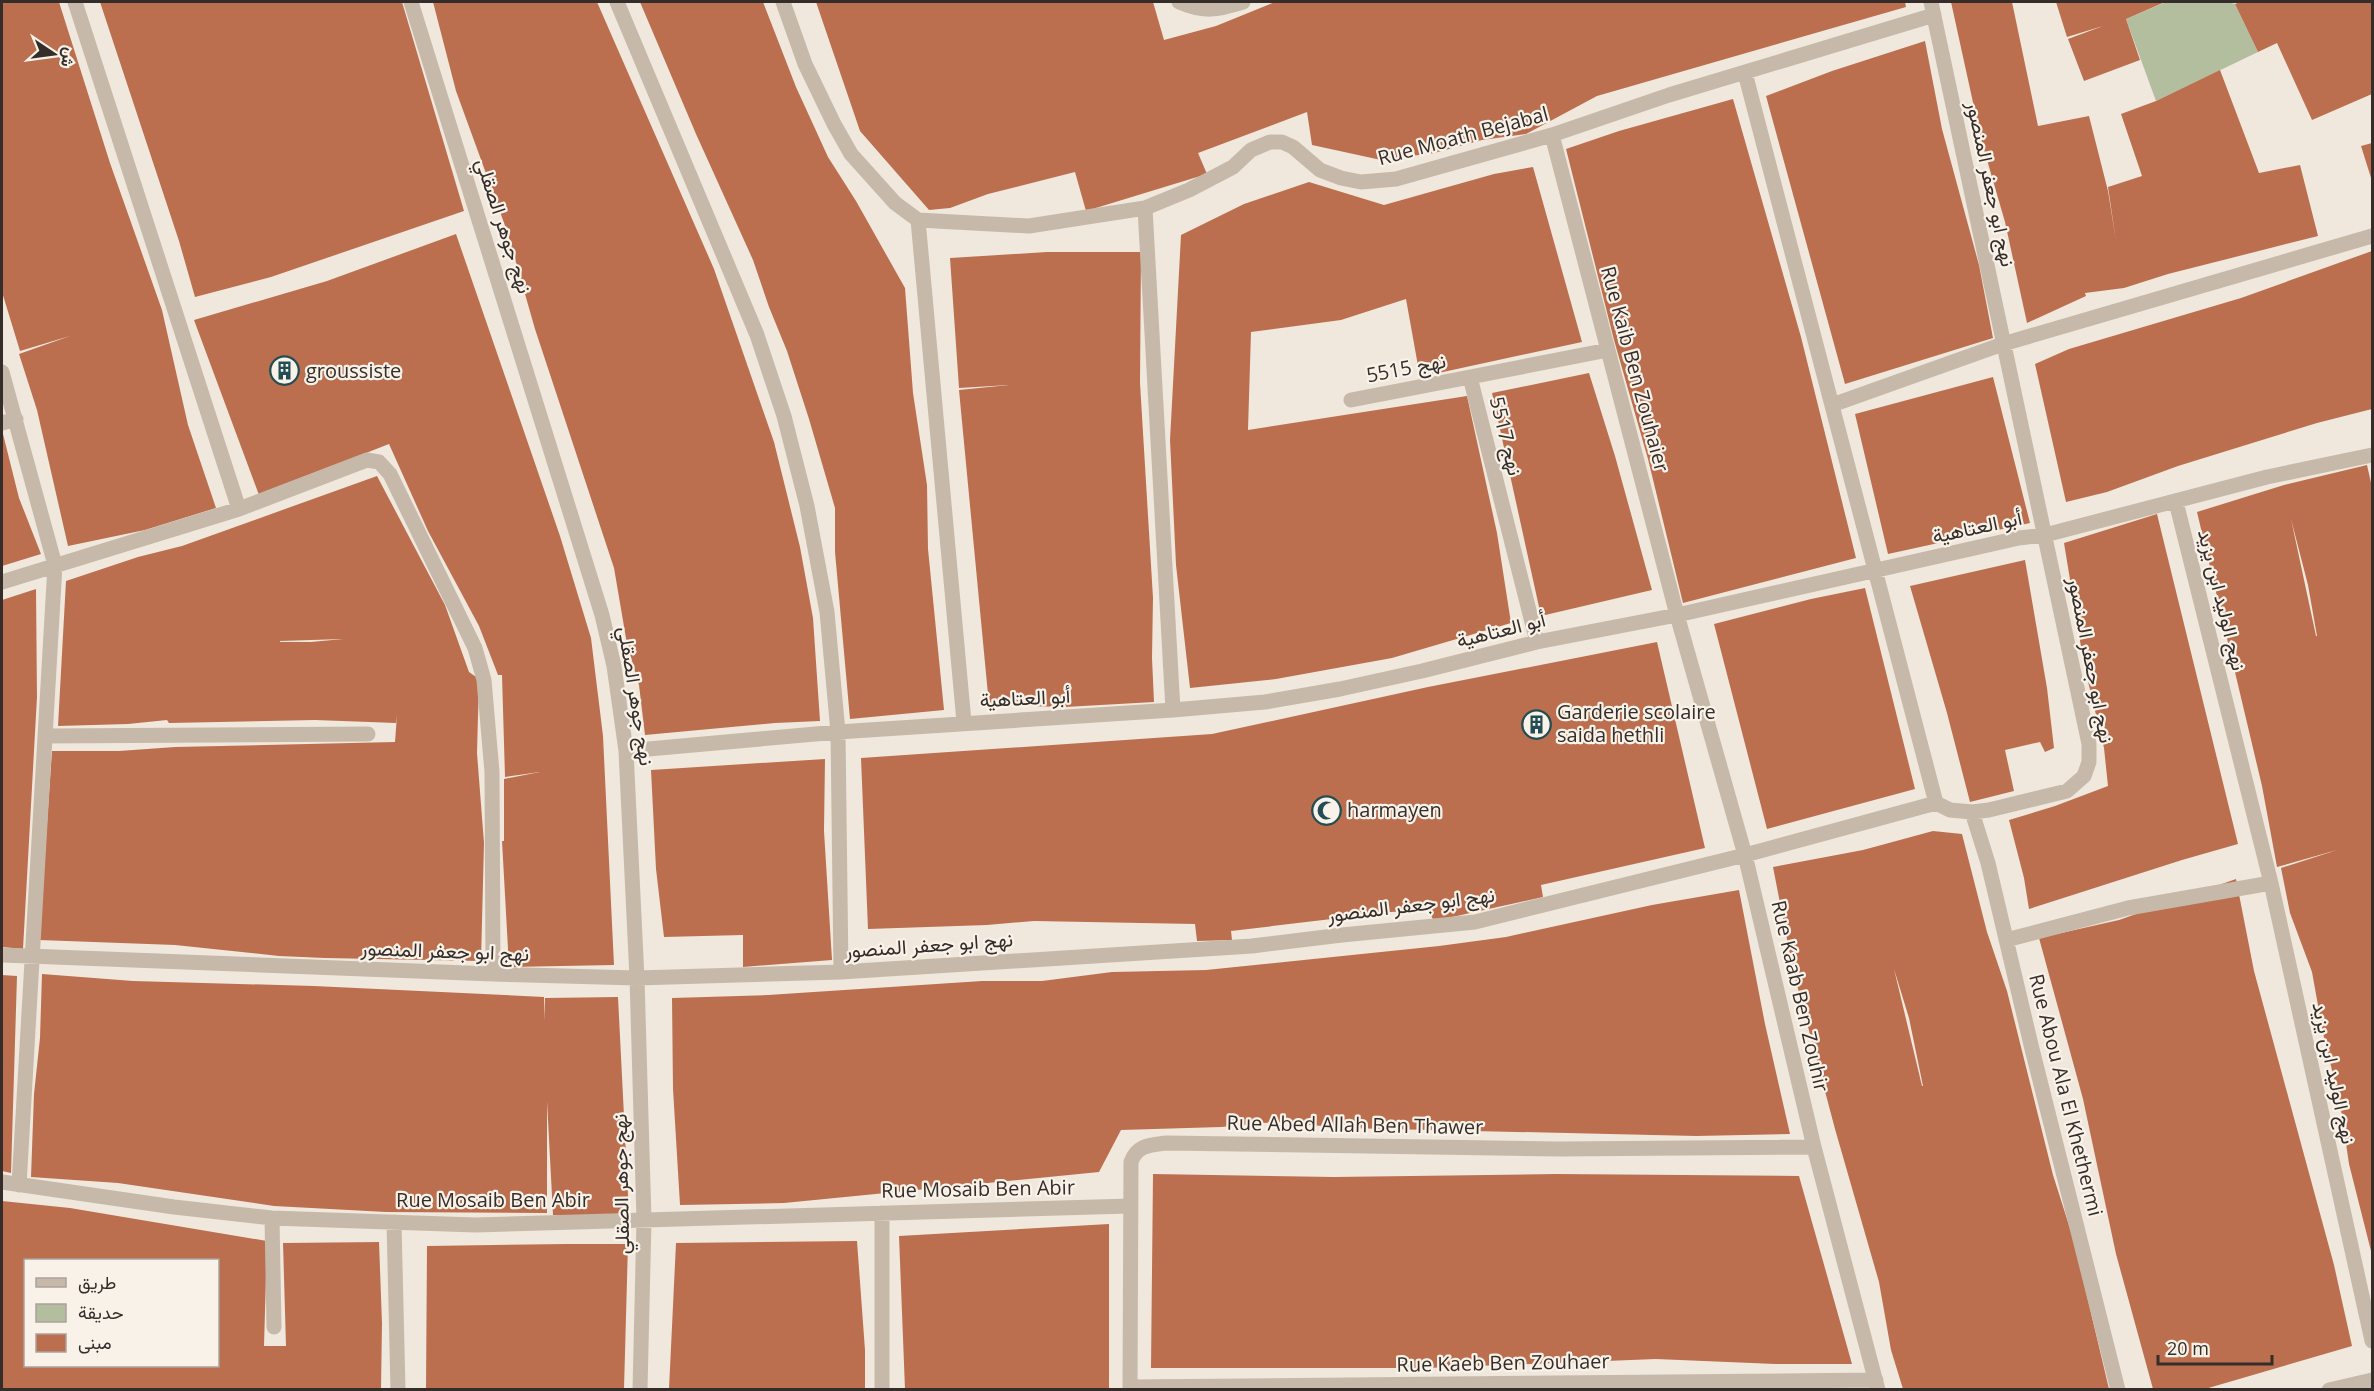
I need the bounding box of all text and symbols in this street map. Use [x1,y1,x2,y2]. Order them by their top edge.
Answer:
north arrow [24,24,84,84]
text: ش [56,46,81,69]
street label: نهج ابو جعفر المنصور [1960,98,2022,269]
street label: Rue Moath Bejabal [1375,100,1551,171]
street label: نهج جوهر الصقلي [466,155,539,298]
street label: Rue Kaib Ben Zouhaier [1595,263,1676,475]
street label: نهج 5515 [1364,347,1448,389]
building icon: groussiste [269,355,301,387]
place label: groussiste [306,357,401,384]
street label: نهج 5517 [1483,394,1529,478]
street label: أبو العتاهية [1930,504,2025,549]
street label: نهج الوليد ابن يزيد [2191,527,2253,673]
street label: نهج ابو جعفر المنصور [2061,574,2121,745]
street label: أبو العتاهية [1454,605,1549,654]
street label: نهج جوهر الصقلي [608,624,661,768]
street label: أبو العتاهية [979,682,1071,713]
place label: Garderie scolaire saida hethli [1557,698,1716,748]
building icon: Garderie scolaire saida hethli [1520,708,1552,740]
mosque icon: harmayen [1310,794,1342,826]
place label: harmayen [1347,796,1442,823]
street label: نهج ابو جعفر المنصور [1325,881,1496,929]
street label: Rue Kaab Ben Zouhir [1765,897,1836,1094]
street label: نهج ابو جعفر المنصور [843,925,1014,965]
street label: نهج ابو جعفر المنصور [359,934,530,968]
street label: Rue Abou Ala El Khethermi [2023,971,2110,1219]
street label: نهج الوليد ابن يزيد [2305,999,2363,1147]
street label: Rue Abed Allah Ben Thawer [1226,1109,1484,1140]
street label: نهج جوهر الصقلي [606,1113,639,1255]
street label: Rue Mosaib Ben Abir [881,1173,1075,1204]
street label: Rue Mosaib Ben Abir [396,1186,590,1213]
legend [24,1259,219,1367]
text: طريق [78,1270,116,1294]
text: حديقة [78,1300,124,1324]
scale bar [2158,1328,2272,1366]
text: مبنى [78,1330,112,1354]
text: 20 m [2167,1336,2209,1360]
street label: Rue Kaeb Ben Zouhaer [1396,1347,1610,1378]

